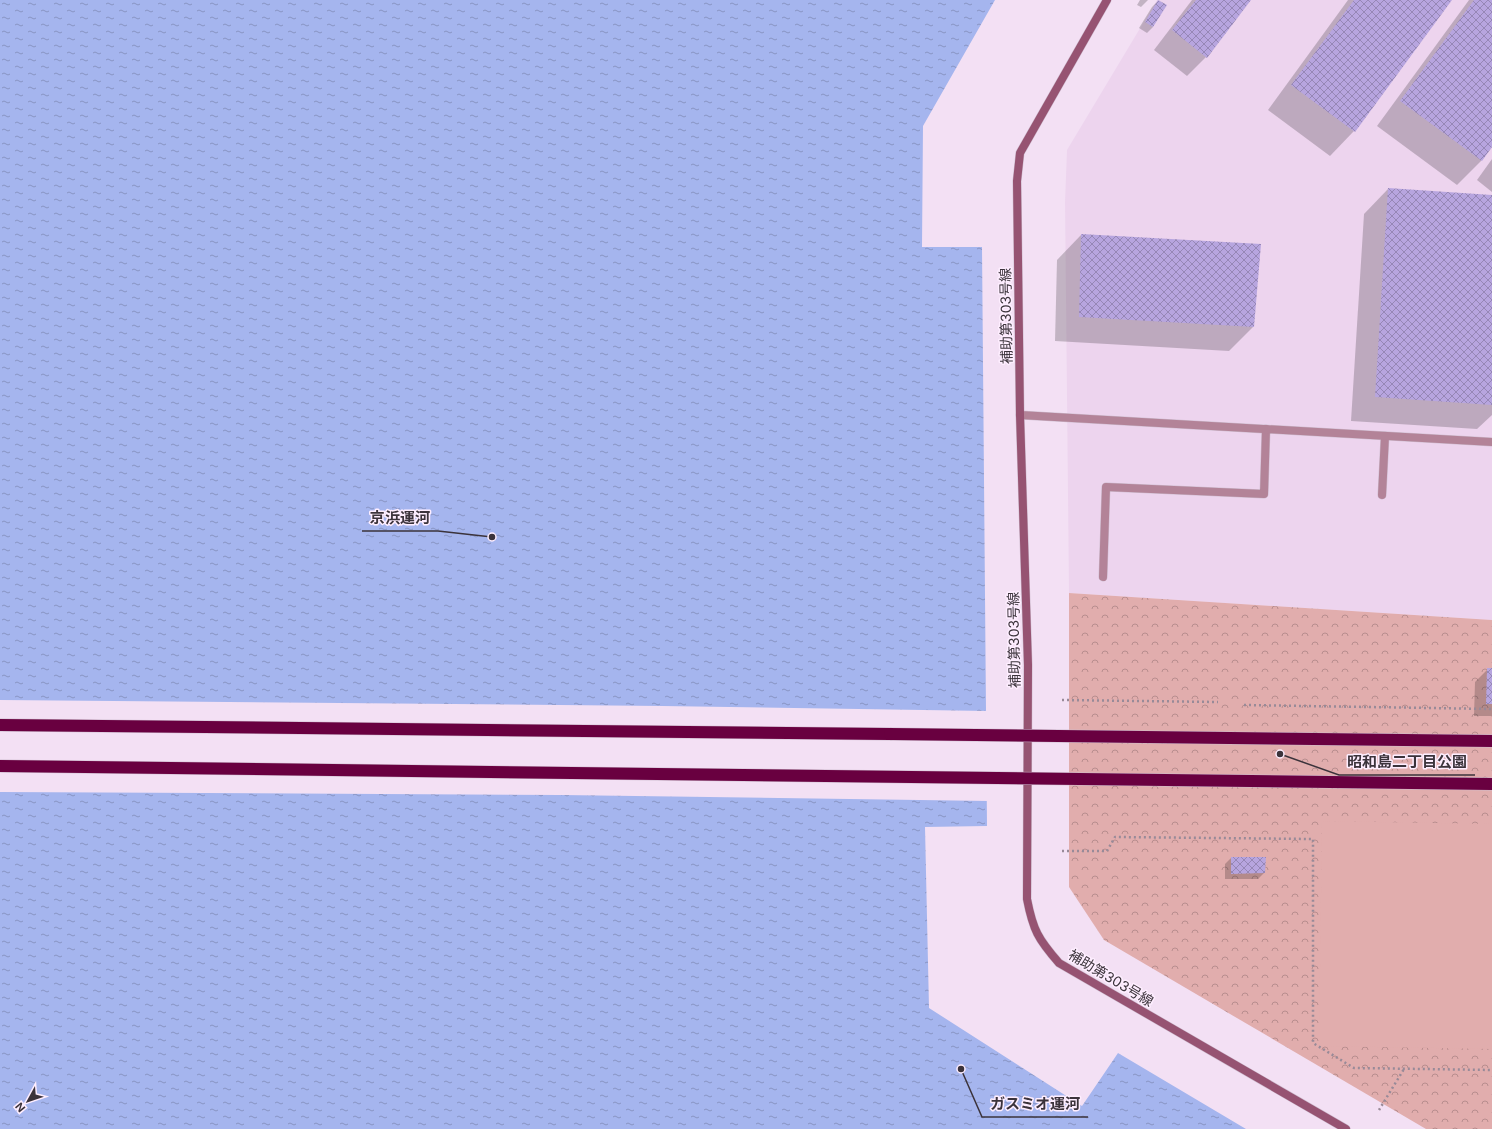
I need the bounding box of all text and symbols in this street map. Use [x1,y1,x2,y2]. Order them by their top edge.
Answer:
street label: 補助第303号線 [996,268,1015,364]
callout: 京浜運河 [362,504,438,531]
text: 京浜運河 [370,508,430,527]
street label: 補助第303号線 [1004,592,1023,688]
callout: 昭和島二丁目公園 [1339,748,1475,775]
text: 昭和島二丁目公園 [1347,752,1467,771]
street label: 補助第303号線 [1066,946,1157,1010]
north arrow [8,1081,48,1121]
callout: ガスミオ運河 [982,1090,1088,1117]
text: ガスミオ運河 [990,1094,1080,1113]
text: N [12,1100,28,1115]

